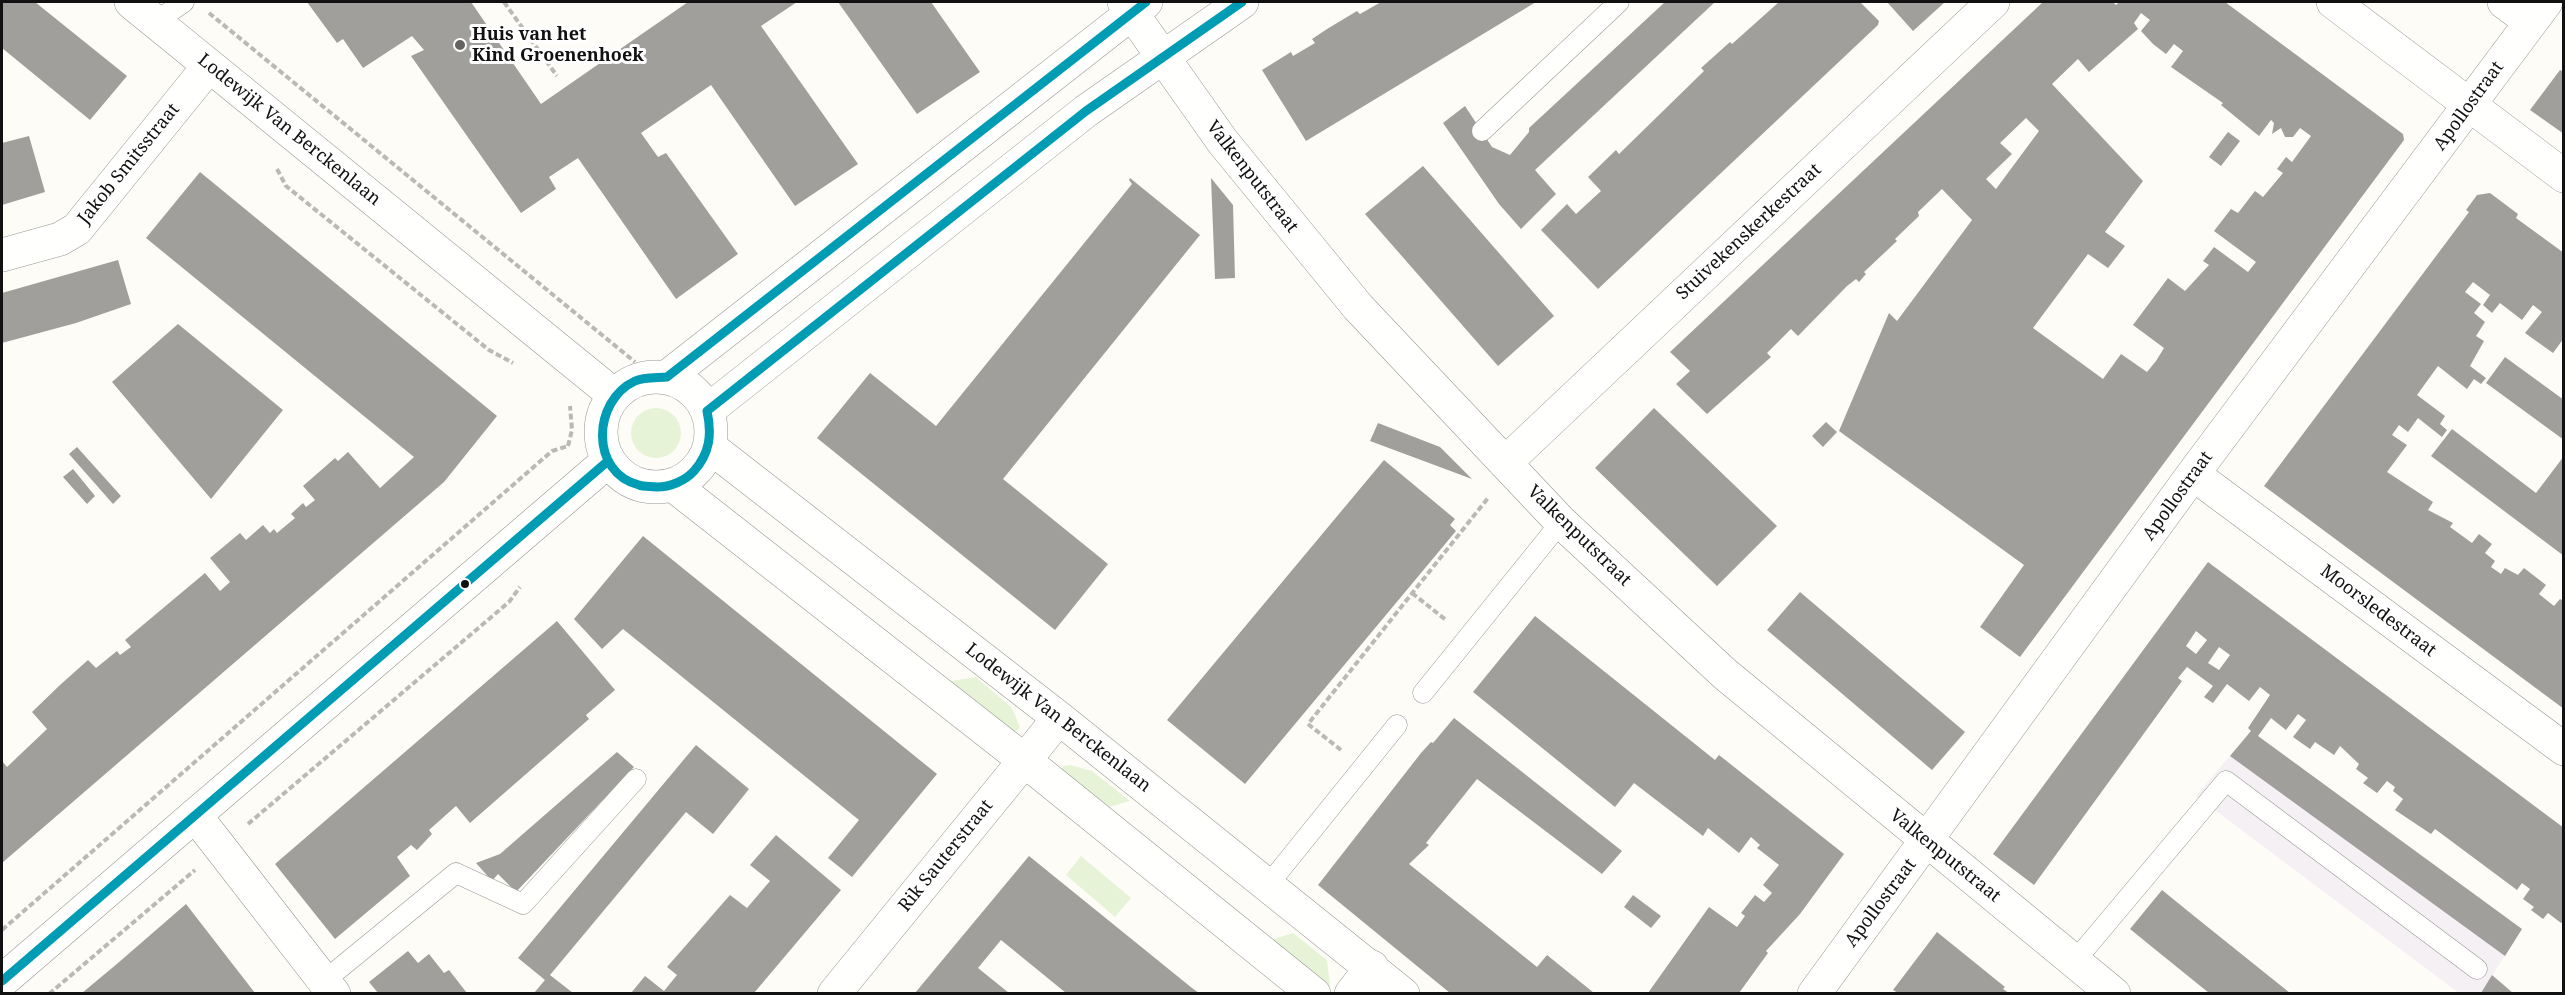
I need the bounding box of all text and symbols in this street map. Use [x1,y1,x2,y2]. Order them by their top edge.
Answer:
place label: Huis van het Kind Groenenhoek [472,24,644,66]
marker: Huis van het Kind Groenenhoek [453,38,467,52]
street label: Lodewijk Van Berckenlaan [193,49,385,211]
street label: Apollostraat [2429,57,2509,155]
street label: Jakob Smitsstraat [74,99,184,229]
street label: Valkenputstraat [1202,117,1302,237]
street label: Stuivekenskerkestraat [1672,159,1826,305]
street label: Apollostraat [2138,447,2218,545]
street label: Valkenputstraat [1523,481,1635,591]
street label: Moorsledestraat [2316,560,2440,662]
unlabelled marker [459,578,471,590]
street label: Lodewijk Van Berckenlaan [961,639,1155,797]
street label: Rik Sauterstraat [894,796,998,916]
street label: Valkenputstraat [1885,805,2005,907]
street label: Apollostraat [1841,855,1921,951]

